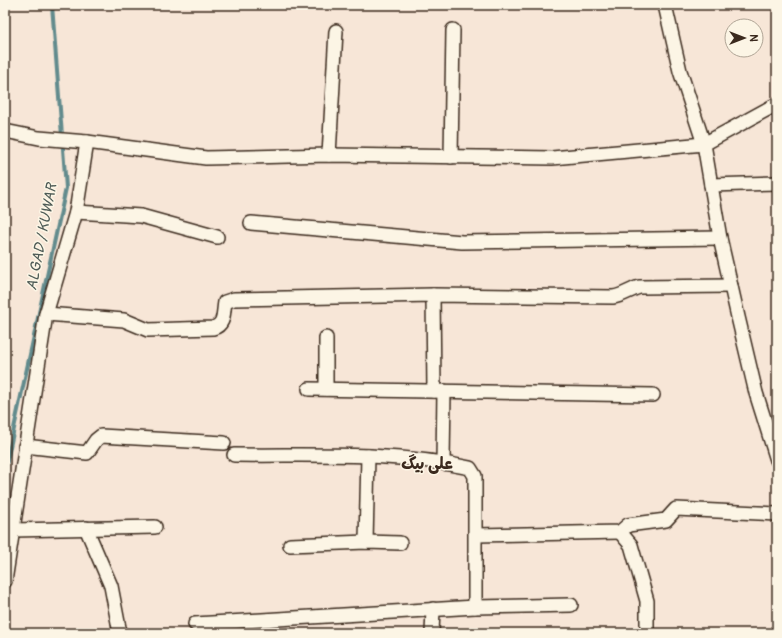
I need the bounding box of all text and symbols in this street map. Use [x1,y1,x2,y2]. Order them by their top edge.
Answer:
north arrow [724,18,764,58]
text: N [747,34,760,42]
water label: ALGAD / KUWAR [22,181,62,292]
district label: علی بیگ [401,454,453,474]

